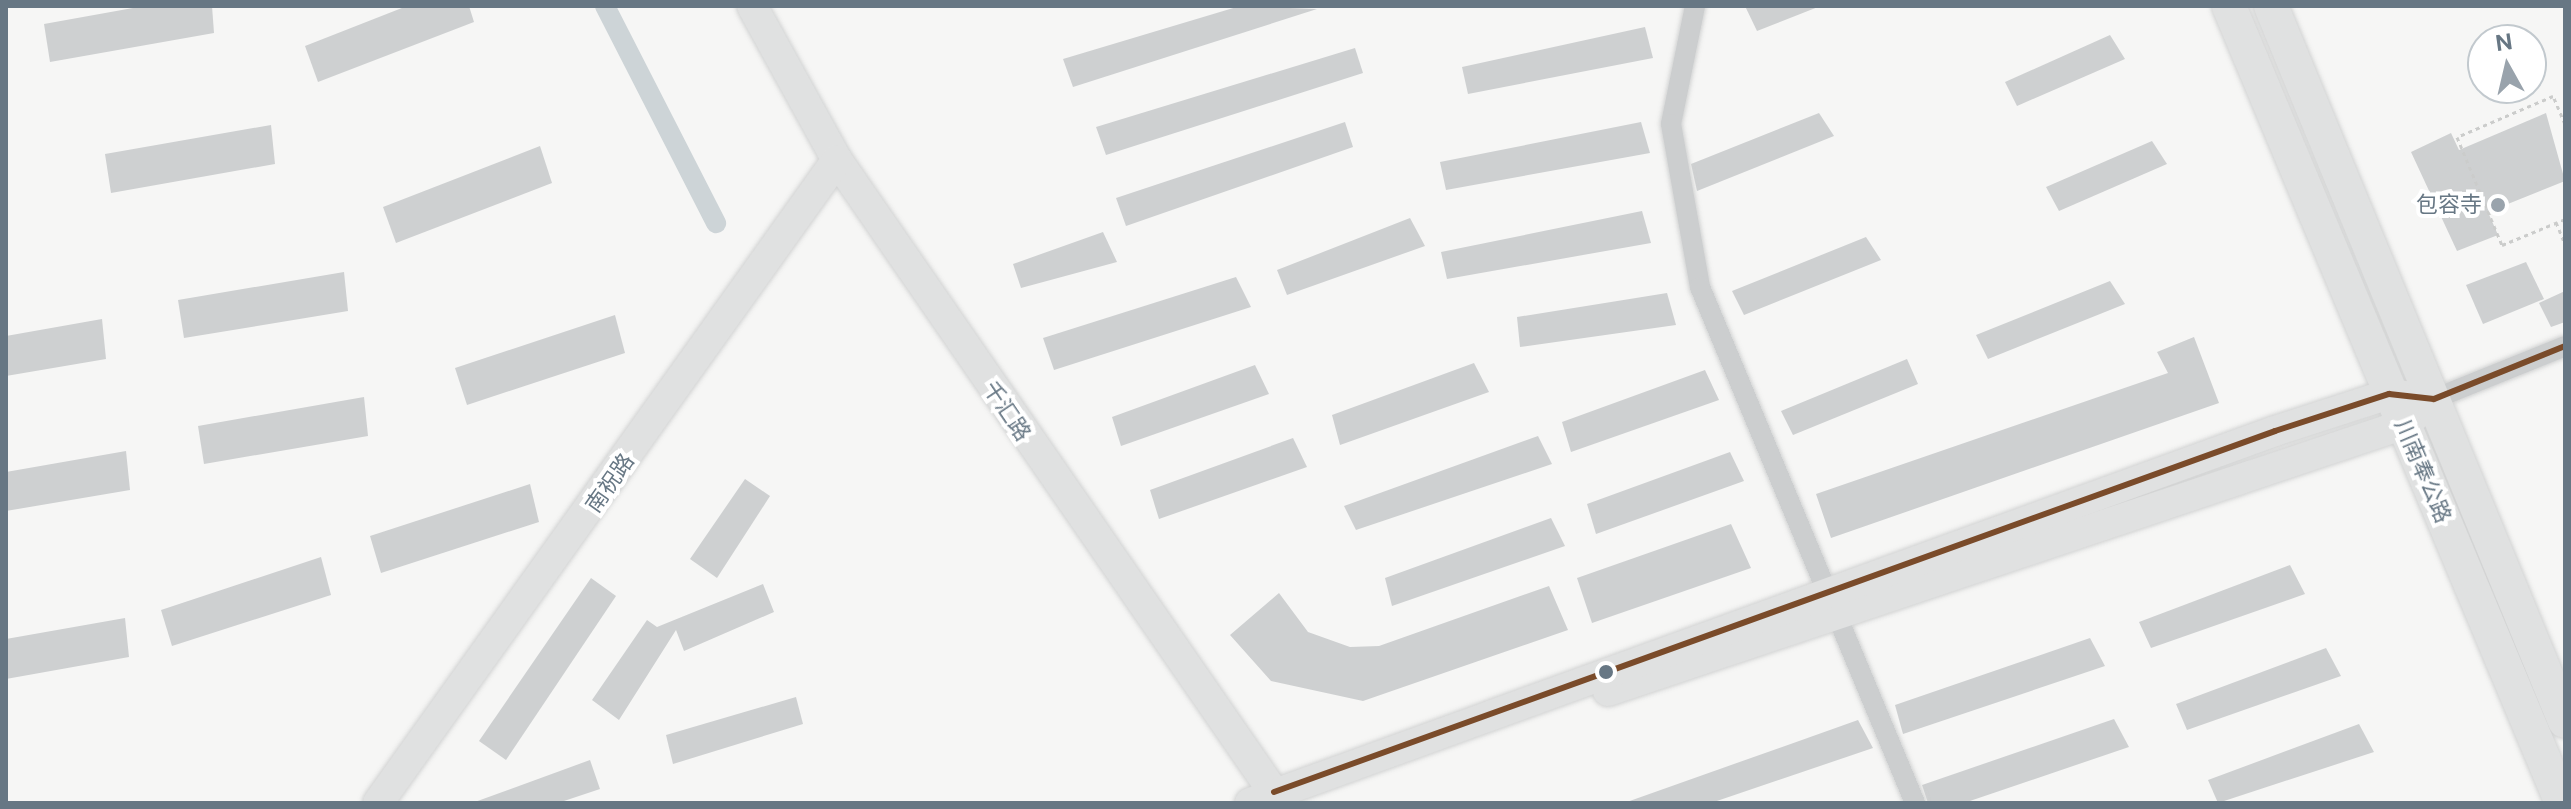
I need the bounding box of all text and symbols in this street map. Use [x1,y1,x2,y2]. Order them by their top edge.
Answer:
north arrow [2467,24,2547,104]
text: N [2494,28,2514,56]
place label: 包容寺 [2416,192,2482,218]
marker: 包容寺 [2489,196,2507,214]
street label: 千汇路 [978,376,1036,446]
street label: 川南奉公路 [2389,415,2457,527]
street label: 南祝路 [580,448,640,518]
unlabelled marker [1598,664,1614,680]

